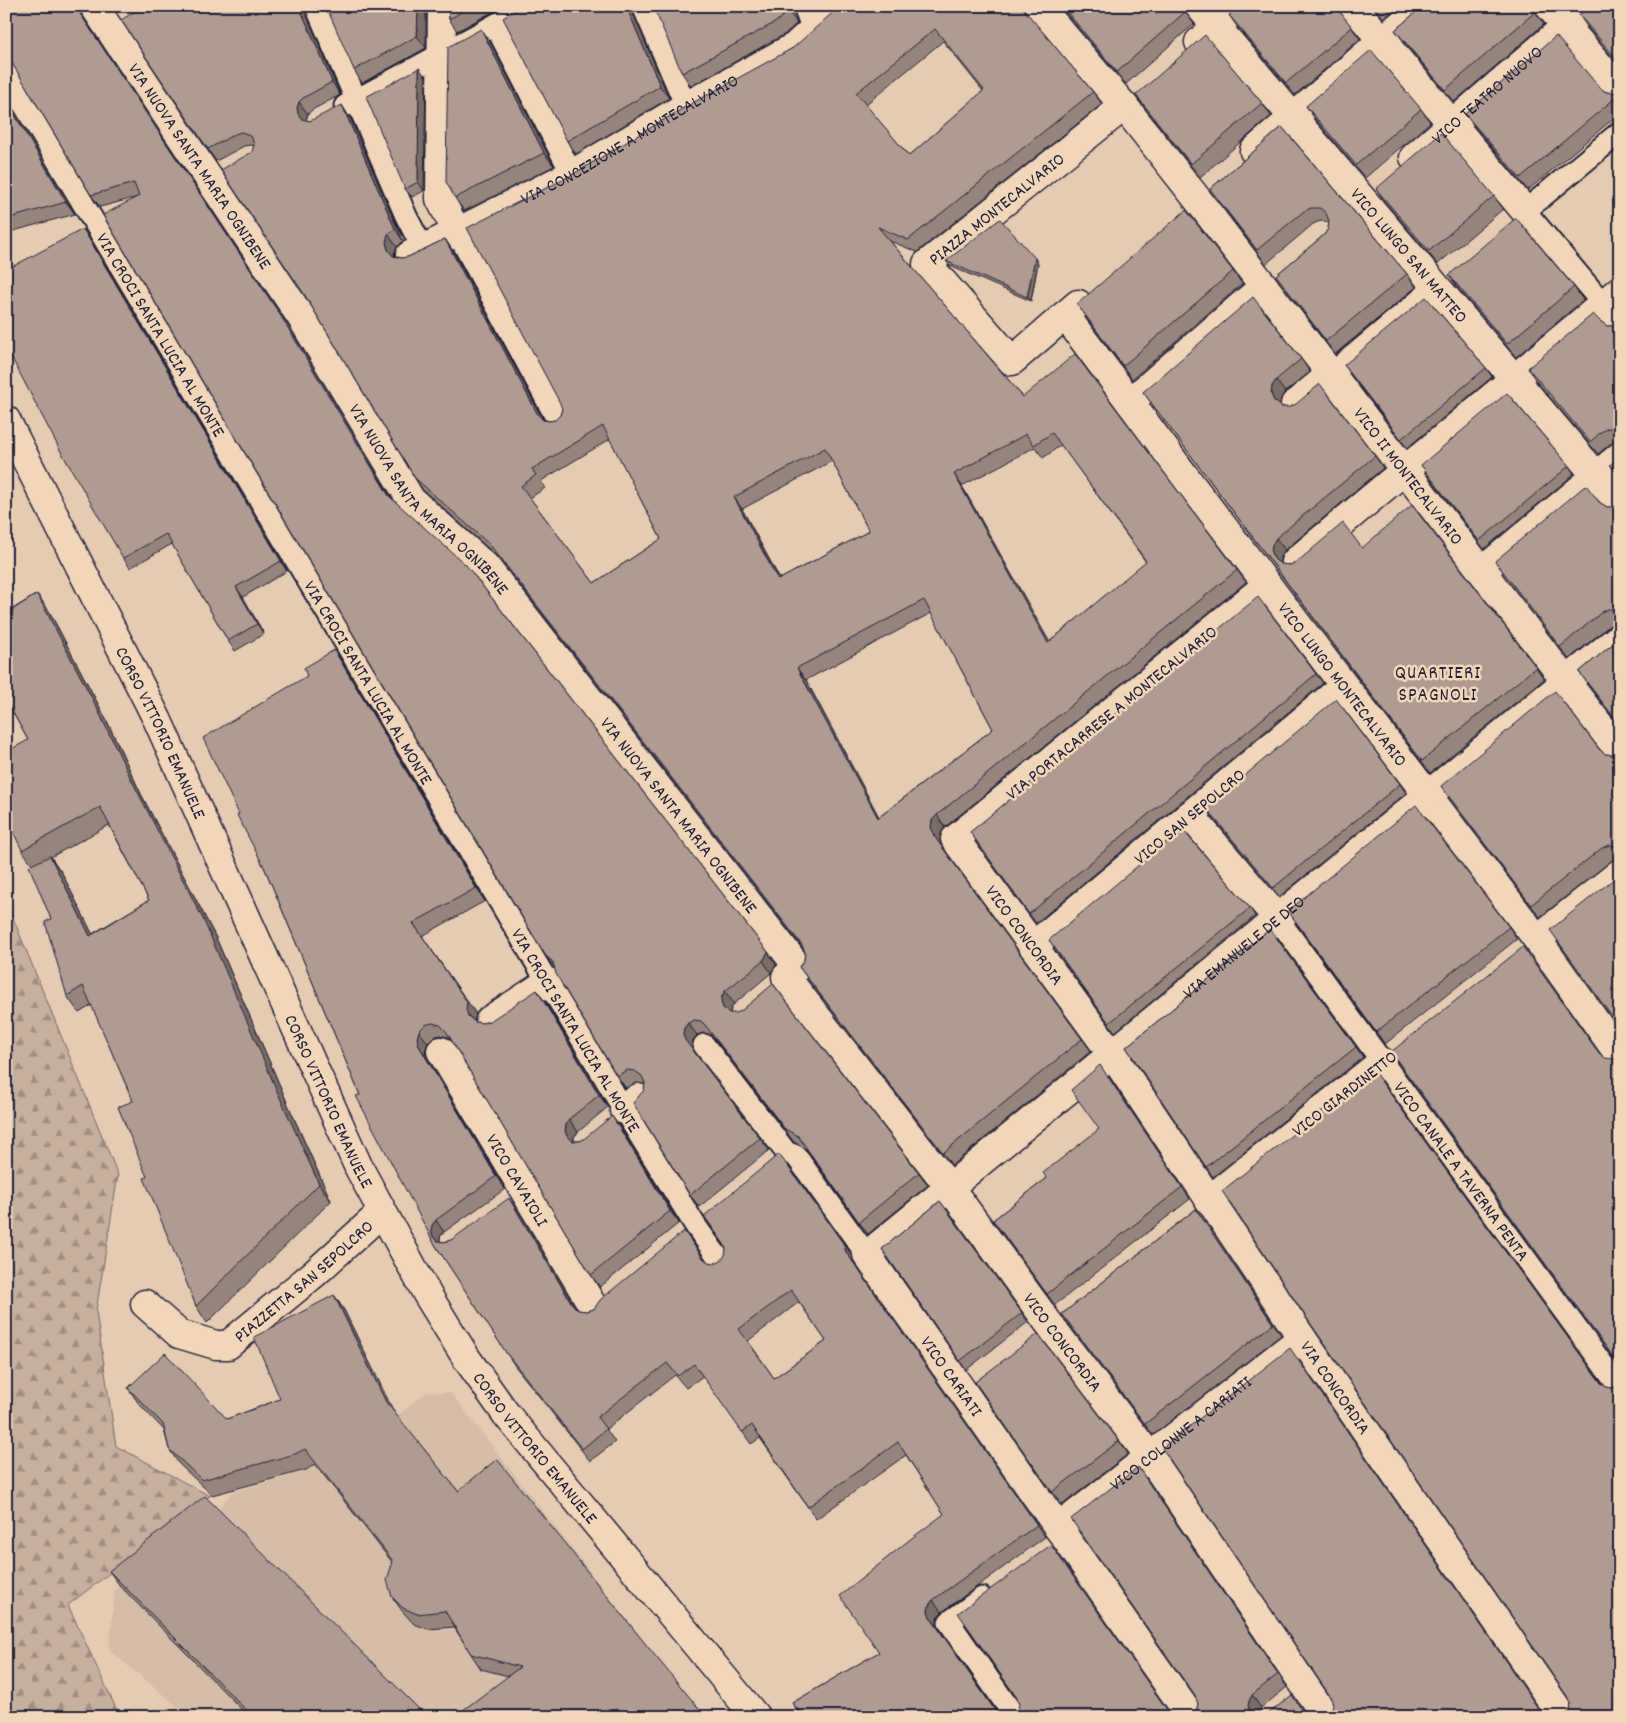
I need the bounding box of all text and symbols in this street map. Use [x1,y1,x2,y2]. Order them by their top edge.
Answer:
street label: VICO TEATRO NUOVO [1427,41,1550,151]
street label: VIA NUOVA SANTA MARIA OGNIBENE [121,59,276,275]
street label: VIA CONCEZIONE A MONTECALVARIO [517,69,744,213]
street label: PIAZZA MONTECALVARIO [925,148,1071,273]
street label: VICO LUNGO SAN MATTEO [1343,183,1472,330]
street label: VIA CROCI SANTA LUCIA AL MONTE [88,229,230,443]
street label: VIA NUOVA SANTA MARIA OGNIBENE [341,400,513,601]
street label: VICO II MONTECALVARIO [1346,403,1468,551]
street label: VIA CROCI SANTA LUCIA AL MONTE [296,577,437,790]
street label: VICO LUNGO MONTECALVARIO [1270,598,1412,773]
street label: VIA PORTACARRESE A MONTECALVARIO [1002,621,1224,807]
street label: CORSO VITTORIO EMANUELE [108,643,210,824]
district label: QUARTIERI SPAGNOLI [1395,661,1481,710]
street label: VIA NUOVA SANTA MARIA OGNIBENE [593,713,762,920]
street label: VICO SAN SEPOLCRO [1130,764,1252,872]
street label: VICO CONCORDIA [978,881,1068,992]
street label: VIA EMANUELE DE DEO [1178,891,1312,1006]
street label: VIA CROCI SANTA LUCIA AL MONTE [504,925,645,1138]
street label: CORSO VITTORIO EMANUELE [277,1011,378,1193]
street label: VICO GIARDINETTO [1288,1046,1403,1144]
street label: VICO CANALE A TAVERNA PENTA [1386,1078,1534,1268]
street label: VICO CAVAIOLI [478,1130,553,1232]
street label: PIAZZETTA SAN SEPOLCRO [230,1215,380,1350]
street label: VICO CONCORDIA [1016,1289,1107,1399]
street label: VICO CARIATI [913,1332,987,1423]
street label: VIA CONCORDIA [1293,1337,1375,1441]
street label: CORSO VITTORIO EMANUELE [465,1368,602,1531]
street label: VICO COLONNE A CARIATI [1105,1371,1259,1498]

